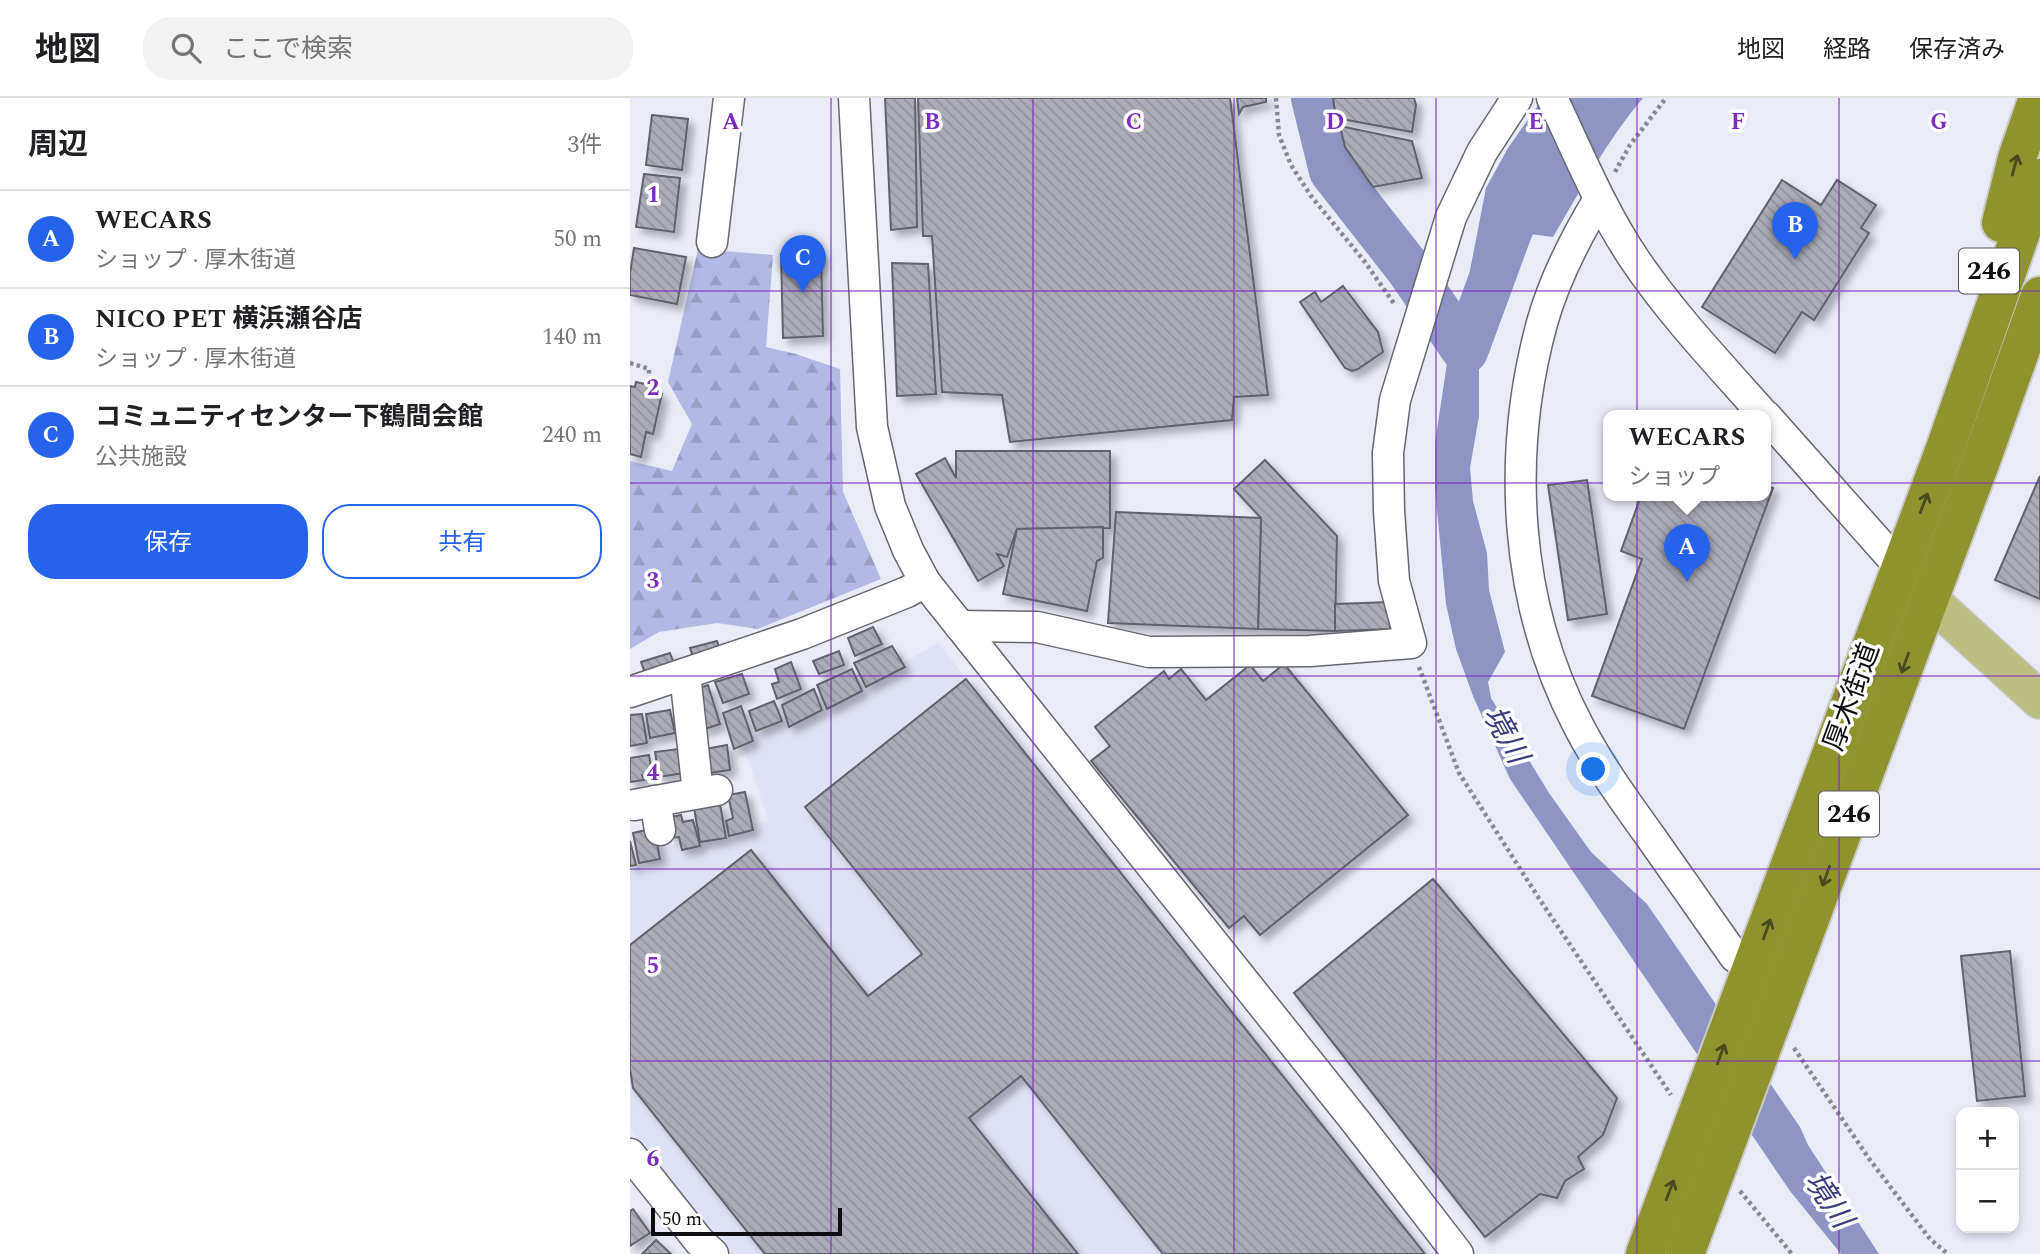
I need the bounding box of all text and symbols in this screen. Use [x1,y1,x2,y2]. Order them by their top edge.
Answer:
search box [143,17,633,80]
text: 地図 [35,25,101,75]
icon: search [167,29,205,67]
text: ここで検索 [223,29,353,69]
text: 地図 [1737,32,1785,68]
text: 経路 [1823,32,1871,68]
text: 保存済み [1909,32,2005,68]
text: A [722,105,740,140]
text: B [924,105,940,140]
text: C [1126,105,1142,140]
text: D [1326,105,1344,140]
text: E [1528,105,1544,140]
text: F [1731,105,1745,140]
text: G [1930,105,1948,140]
text: 周辺 [28,122,88,168]
text: 3件 [568,128,602,163]
one-way arrow [2009,154,2022,177]
text: 1 [647,178,659,213]
text: WECARS [95,200,212,240]
pin: B [1772,202,1818,260]
text: A [42,222,60,257]
text: 50 m [553,222,602,257]
pin: C [780,235,826,293]
text: ショップ · 厚木街道 [95,243,296,278]
road number: 246 [1959,248,2019,294]
text: NICO PET 横浜瀬谷店 [95,299,363,339]
text: B [43,320,59,355]
text: 140 m [542,320,602,355]
text: ショップ · 厚木街道 [95,342,296,377]
text: 2 [647,371,660,406]
text: コミュニティセンター下鶴間会館 [95,397,483,437]
popup [1603,410,1771,501]
text: WECARS [1629,417,1745,457]
text: C [43,418,59,453]
text: 240 m [542,418,602,453]
text: 公共施設 [95,440,187,475]
text: ショップ [1629,460,1721,495]
one-way arrow [1919,493,1932,515]
button: 保存 [28,504,308,579]
button: 共有 [322,504,602,579]
pin: A [1664,524,1710,582]
text: 3 [647,564,660,599]
street label: 厚木街道 [1813,637,1891,757]
one-way arrow [1898,651,1911,673]
water label: 境川 [1470,698,1541,775]
your location [1576,752,1610,786]
text: 4 [647,756,660,791]
road number: 246 [1819,792,1879,836]
one-way arrow [1819,865,1831,887]
one-way arrow [1762,919,1774,941]
text: 5 [647,949,659,984]
one-way arrow [1716,1044,1728,1065]
map controls [1956,1107,2019,1233]
button: + [1956,1107,2019,1170]
text: 6 [647,1142,660,1177]
water label: 境川 [1792,1162,1866,1240]
button: − [1956,1170,2019,1233]
one-way arrow [1664,1180,1677,1202]
scale bar [651,1205,842,1237]
text: 50 m [662,1205,702,1234]

